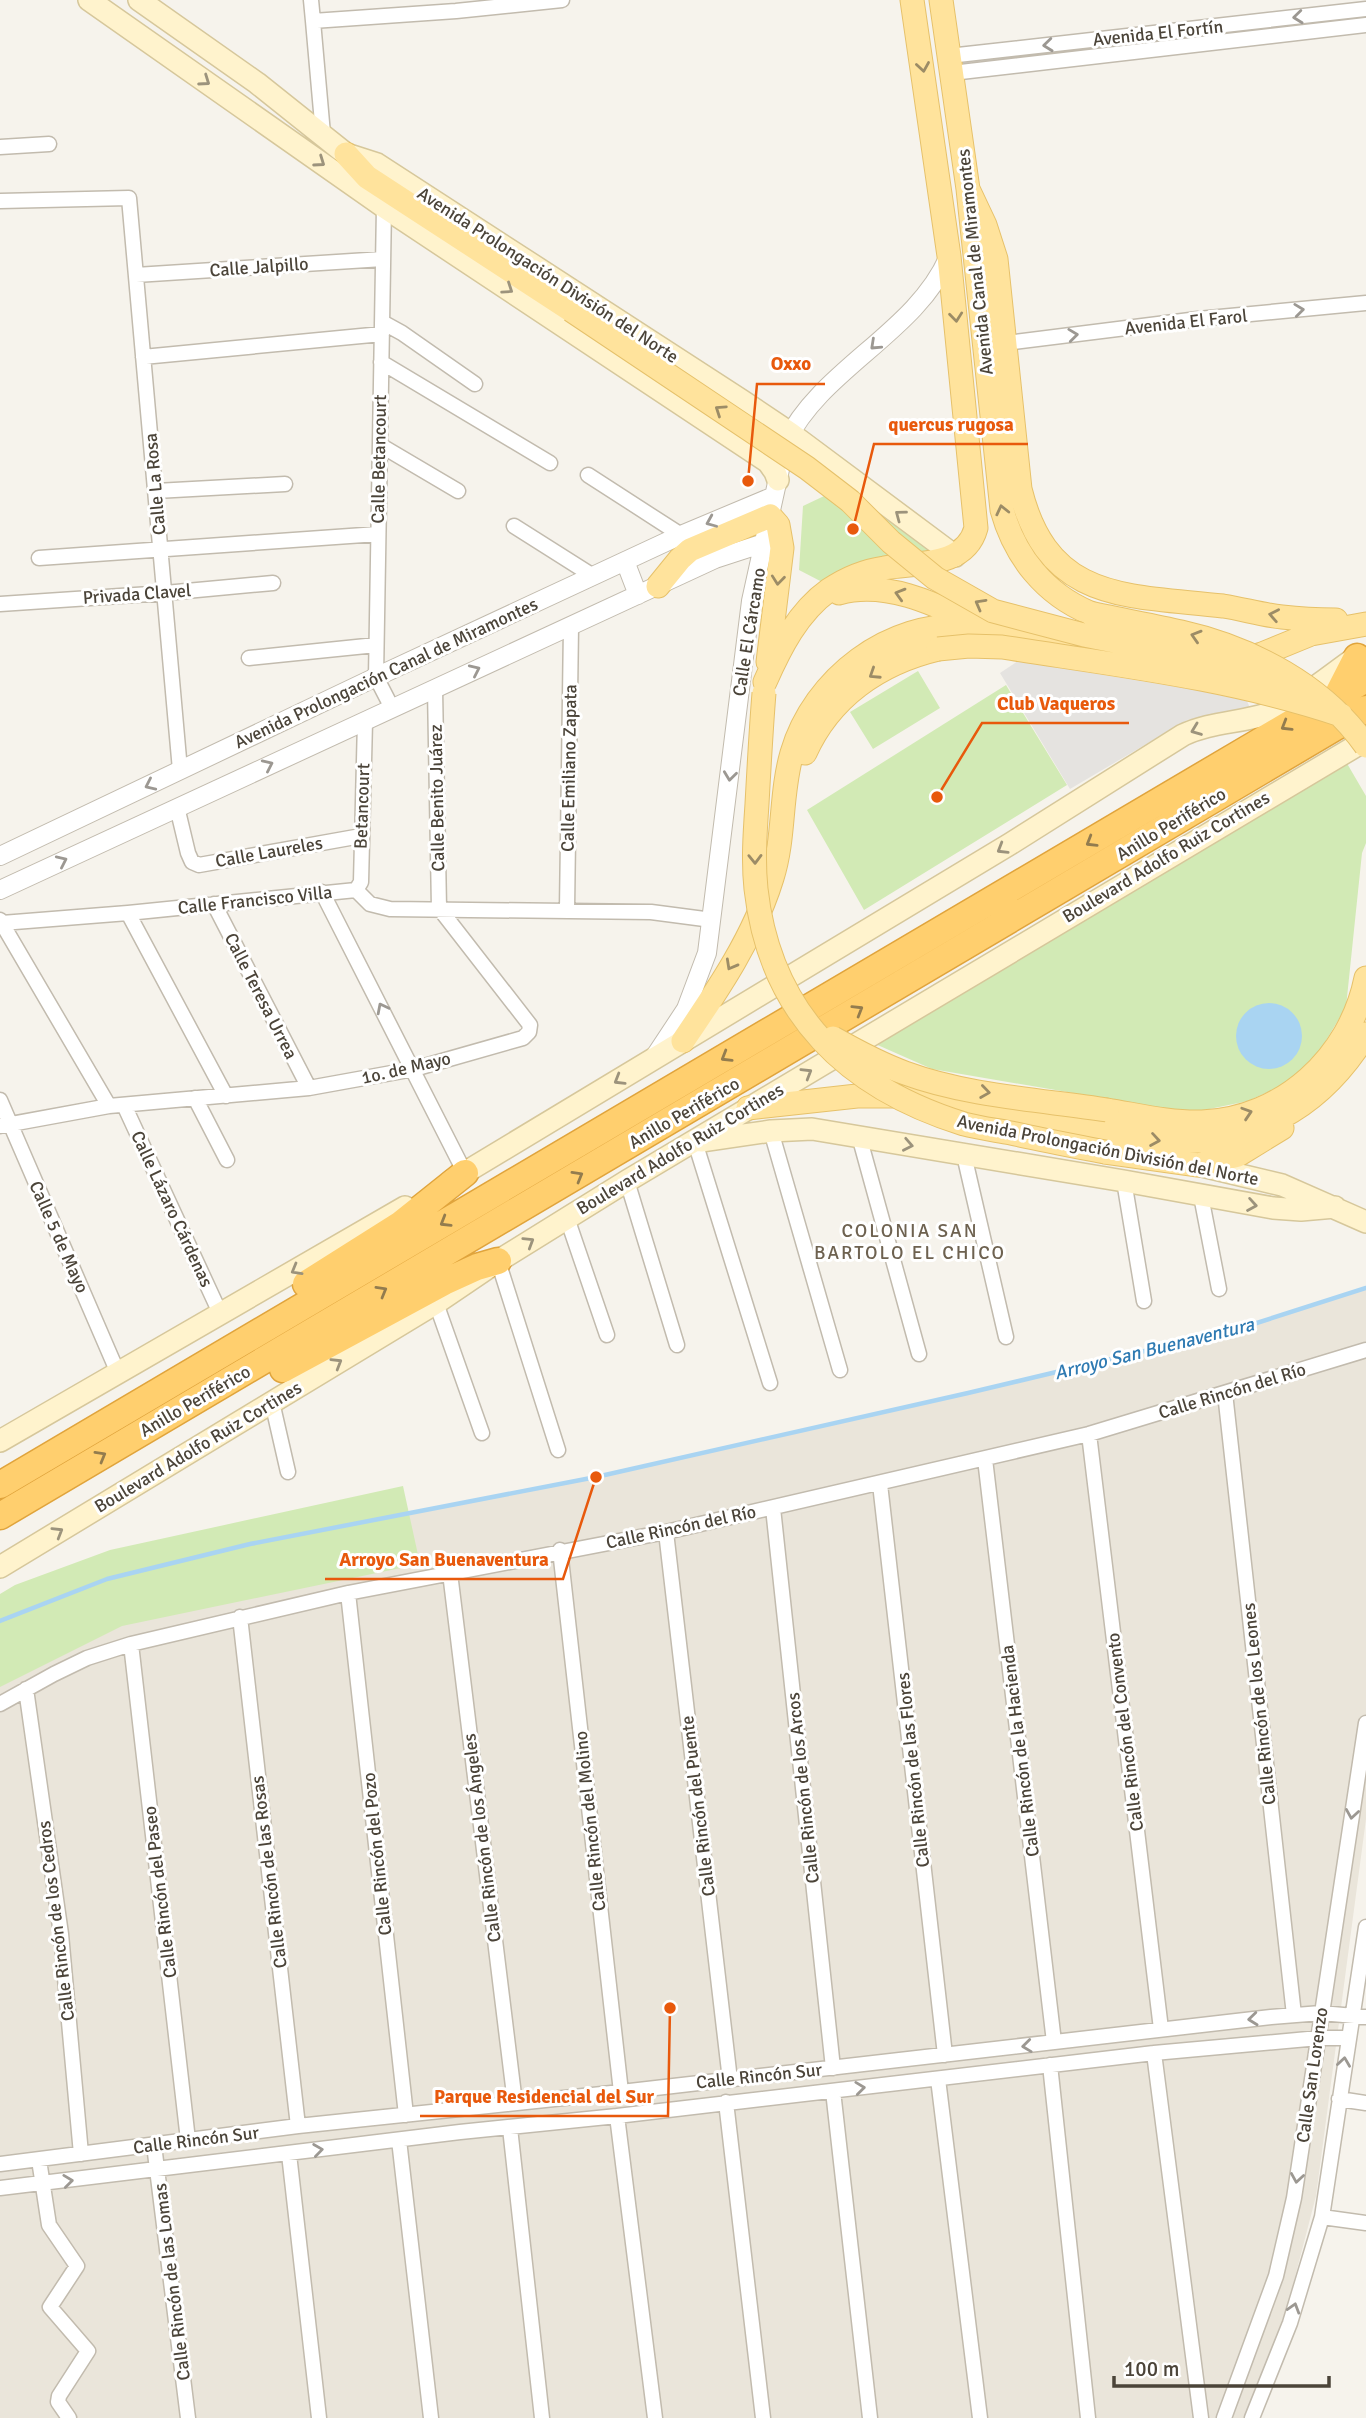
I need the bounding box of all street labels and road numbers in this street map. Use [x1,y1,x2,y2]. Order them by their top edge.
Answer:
street label: Avenida El Fortín [1092,15,1224,51]
street label: Avenida Canal de Miramontes [952,148,998,376]
street label: Avenida Prolongación División del Norte [413,182,683,368]
street label: Calle Jalpillo [209,253,309,281]
street label: Avenida El Farol [1124,305,1248,339]
street label: Calle Betancourt [367,394,391,524]
street label: Calle La Rosa [140,432,170,536]
street label: Calle El Cárcamo [728,566,770,698]
street label: Privada Clavel [82,579,192,609]
street label: Avenida Prolongación Canal de Miramontes [231,593,541,753]
street label: Calle Emiliano Zapata [557,684,581,852]
street label: Calle Benito Juárez [425,724,449,872]
street label: Betancourt [350,763,374,849]
street label: Anillo Periférico [1112,783,1230,865]
street label: Boulevard Adolfo Ruiz Cortines [1059,786,1274,928]
street label: Calle Laureles [214,832,324,872]
street label: Calle Francisco Villa [177,881,333,919]
street label: Calle Teresa Urrea [220,929,302,1063]
street label: 1o. de Mayo [359,1047,453,1089]
street label: Anillo Periférico [625,1072,743,1154]
street label: Boulevard Adolfo Ruiz Cortines [573,1078,788,1220]
street label: Avenida Prolongación División del Norte [955,1110,1261,1190]
street label: Calle Lázaro Cárdenas [126,1127,218,1291]
street label: Calle 5 de Mayo [25,1178,93,1296]
street label: Calle Rincón del Río [1156,1358,1308,1424]
street label: Anillo Periférico [136,1360,254,1442]
street label: Boulevard Adolfo Ruiz Cortines [91,1376,306,1518]
street label: Calle Rincón del Río [604,1500,758,1554]
street label: Calle Rincón de los Leones [1237,1602,1281,1806]
street label: Calle Rincón del Convento [1102,1632,1148,1832]
street label: Calle Rincón de la Hacienda [996,1644,1044,1858]
street label: Calle Rincón de las Flores [892,1671,934,1869]
street label: Calle Rincón de los Arcos [782,1691,824,1885]
street label: Calle Rincón del Puente [676,1715,720,1897]
street label: Calle Rincón del Molino [570,1730,610,1912]
street label: Calle Rincón de los Ángeles [458,1732,506,1944]
street label: Calle Rincón del Pozo [357,1771,397,1937]
street label: Calle Rincón de las Rosas [246,1774,292,1969]
street label: Calle Rincón del Paseo [139,1805,181,1979]
street label: Calle Rincón de los Cedros [33,1819,79,2022]
street label: Calle San Lorenzo [1292,2006,1332,2144]
street label: Calle Rincón Sur [695,2058,823,2094]
street label: Calle Rincón Sur [132,2121,261,2159]
street label: Calle Rincón de las Lomas [149,2182,195,2382]

